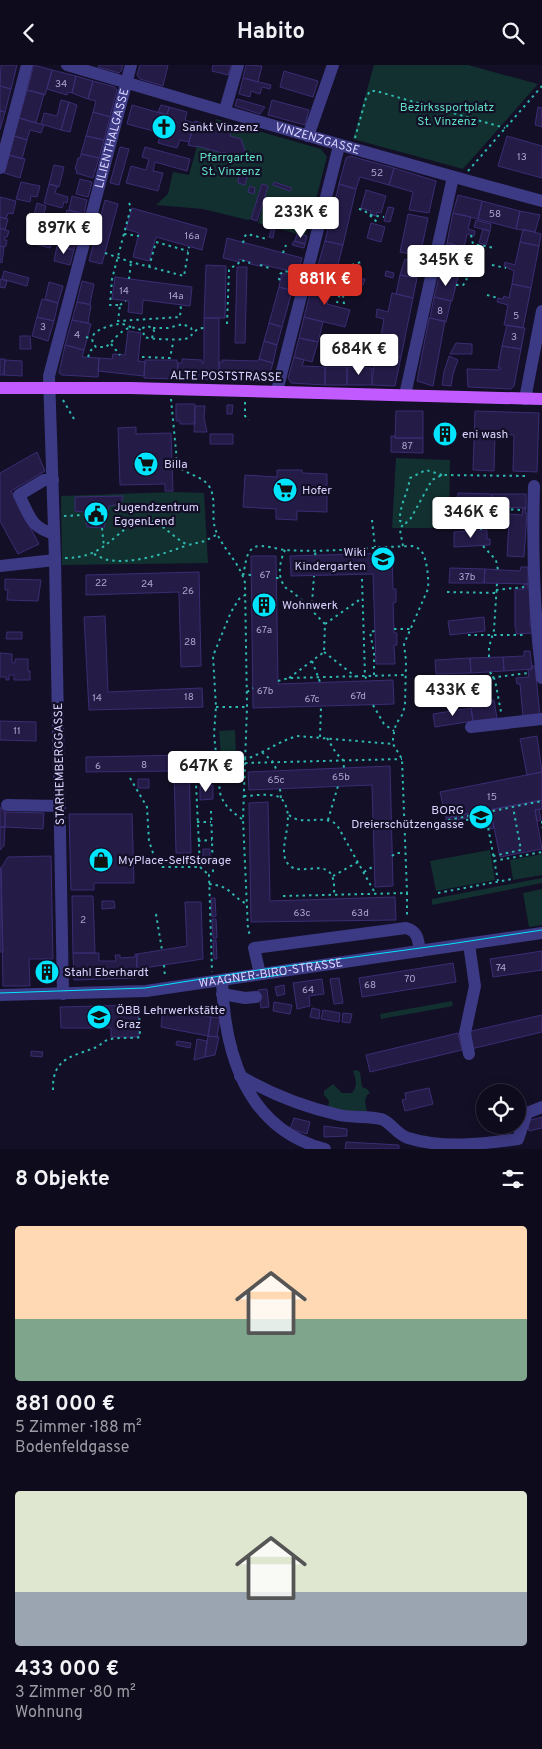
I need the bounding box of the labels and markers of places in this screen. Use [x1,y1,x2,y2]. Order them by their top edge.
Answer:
church icon: Sankt Vinzenz [151,114,177,140]
place label: Sankt Vinzenz [182,120,259,136]
pin: 233K € [260,197,342,239]
pin: 897K € [23,213,105,255]
pin: 345K € [405,245,487,287]
pin: 881K € [284,263,366,306]
pin: 684K € [318,333,400,376]
building icon: eni wash [432,421,458,447]
place label: eni wash [462,427,508,443]
supermarket icon: Billa [133,451,159,477]
place label: Billa [164,457,188,473]
supermarket icon: Hofer [272,477,298,503]
place label: Hofer [302,483,332,499]
pin: 346K € [430,497,512,539]
place label: Jugendzentrum EggenLend [114,500,199,530]
public building icon: Jugendzentrum EggenLend [83,501,109,527]
place label: Wiki Kindergarten [295,545,366,575]
school or university icon: Wiki Kindergarten [370,546,396,572]
building icon: Wohnwerk [251,592,277,618]
place label: Wohnwerk [282,598,338,614]
pin: 433K € [412,675,494,717]
pin: 647K € [165,751,247,793]
place label: BORG Dreierschützengasse [351,803,464,833]
school or university icon: BORG Dreierschützengasse [468,804,494,830]
shop icon: MyPlace-SelfStorage [88,847,114,873]
place label: MyPlace-SelfStorage [118,853,231,869]
building icon: Stahl Eberhardt [34,959,60,985]
place label: Stahl Eberhardt [64,965,149,981]
place label: ÖBB Lehrwerkstätte Graz [116,1003,225,1033]
school or university icon: ÖBB Lehrwerkstätte Graz [86,1004,112,1030]

